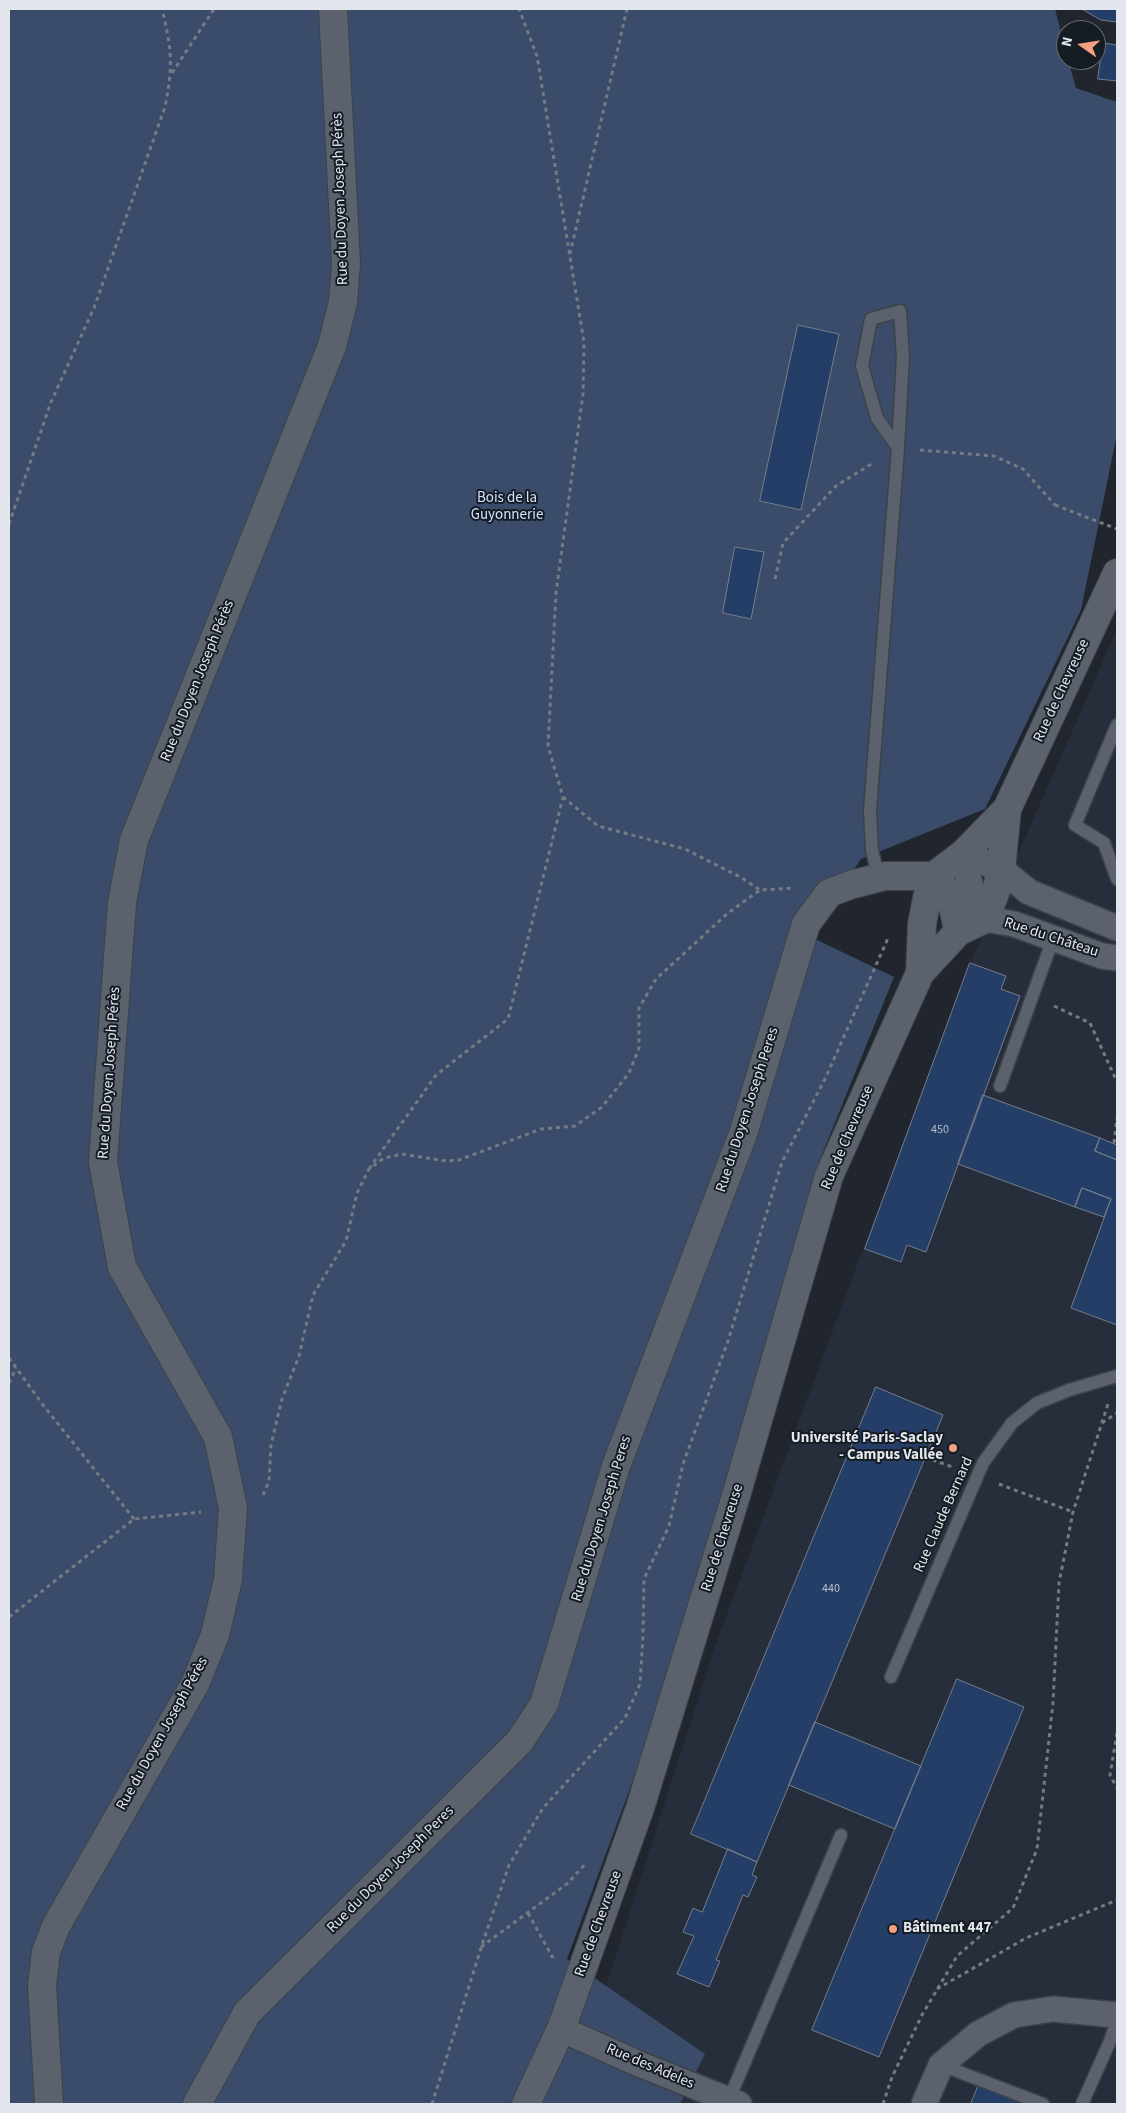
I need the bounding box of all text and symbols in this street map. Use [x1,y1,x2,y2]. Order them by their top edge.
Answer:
north arrow [1056,20,1106,70]
text: N [1057,35,1078,49]
street label: Rue du Doyen Joseph Pérès [329,113,353,285]
park label: Bois de la Guyonnerie [471,490,543,525]
street label: Rue du Doyen Joseph Pérès [157,598,239,764]
street label: Rue de Chevreuse [1030,637,1094,745]
street label: Rue du Château [1001,914,1101,962]
street label: Rue du Doyen Joseph Pérès [95,986,125,1160]
street label: Rue du Doyen Joseph Peres [713,1025,783,1195]
street label: Rue de Chevreuse [818,1083,878,1193]
house number: 450 [931,1123,949,1137]
place label: Université Paris-Saclay - Campus Vallée [791,1430,943,1465]
street label: Rue du Doyen Joseph Peres [568,1434,636,1604]
marker: Université Paris-Saclay - Campus Vallée [947,1442,959,1454]
street label: Rue Claude Bernard [910,1454,978,1576]
street label: Rue de Chevreuse [698,1482,748,1594]
house number: 440 [822,1582,840,1596]
street label: Rue du Doyen Joseph Pérès [113,1654,213,1814]
street label: Rue du Doyen Joseph Peres [324,1803,458,1937]
street label: Rue de Chevreuse [571,1869,627,1979]
place label: Bâtiment 447 [903,1920,991,1938]
marker: Bâtiment 447 [887,1923,899,1935]
street label: Rue des Adeles [603,2040,697,2094]

